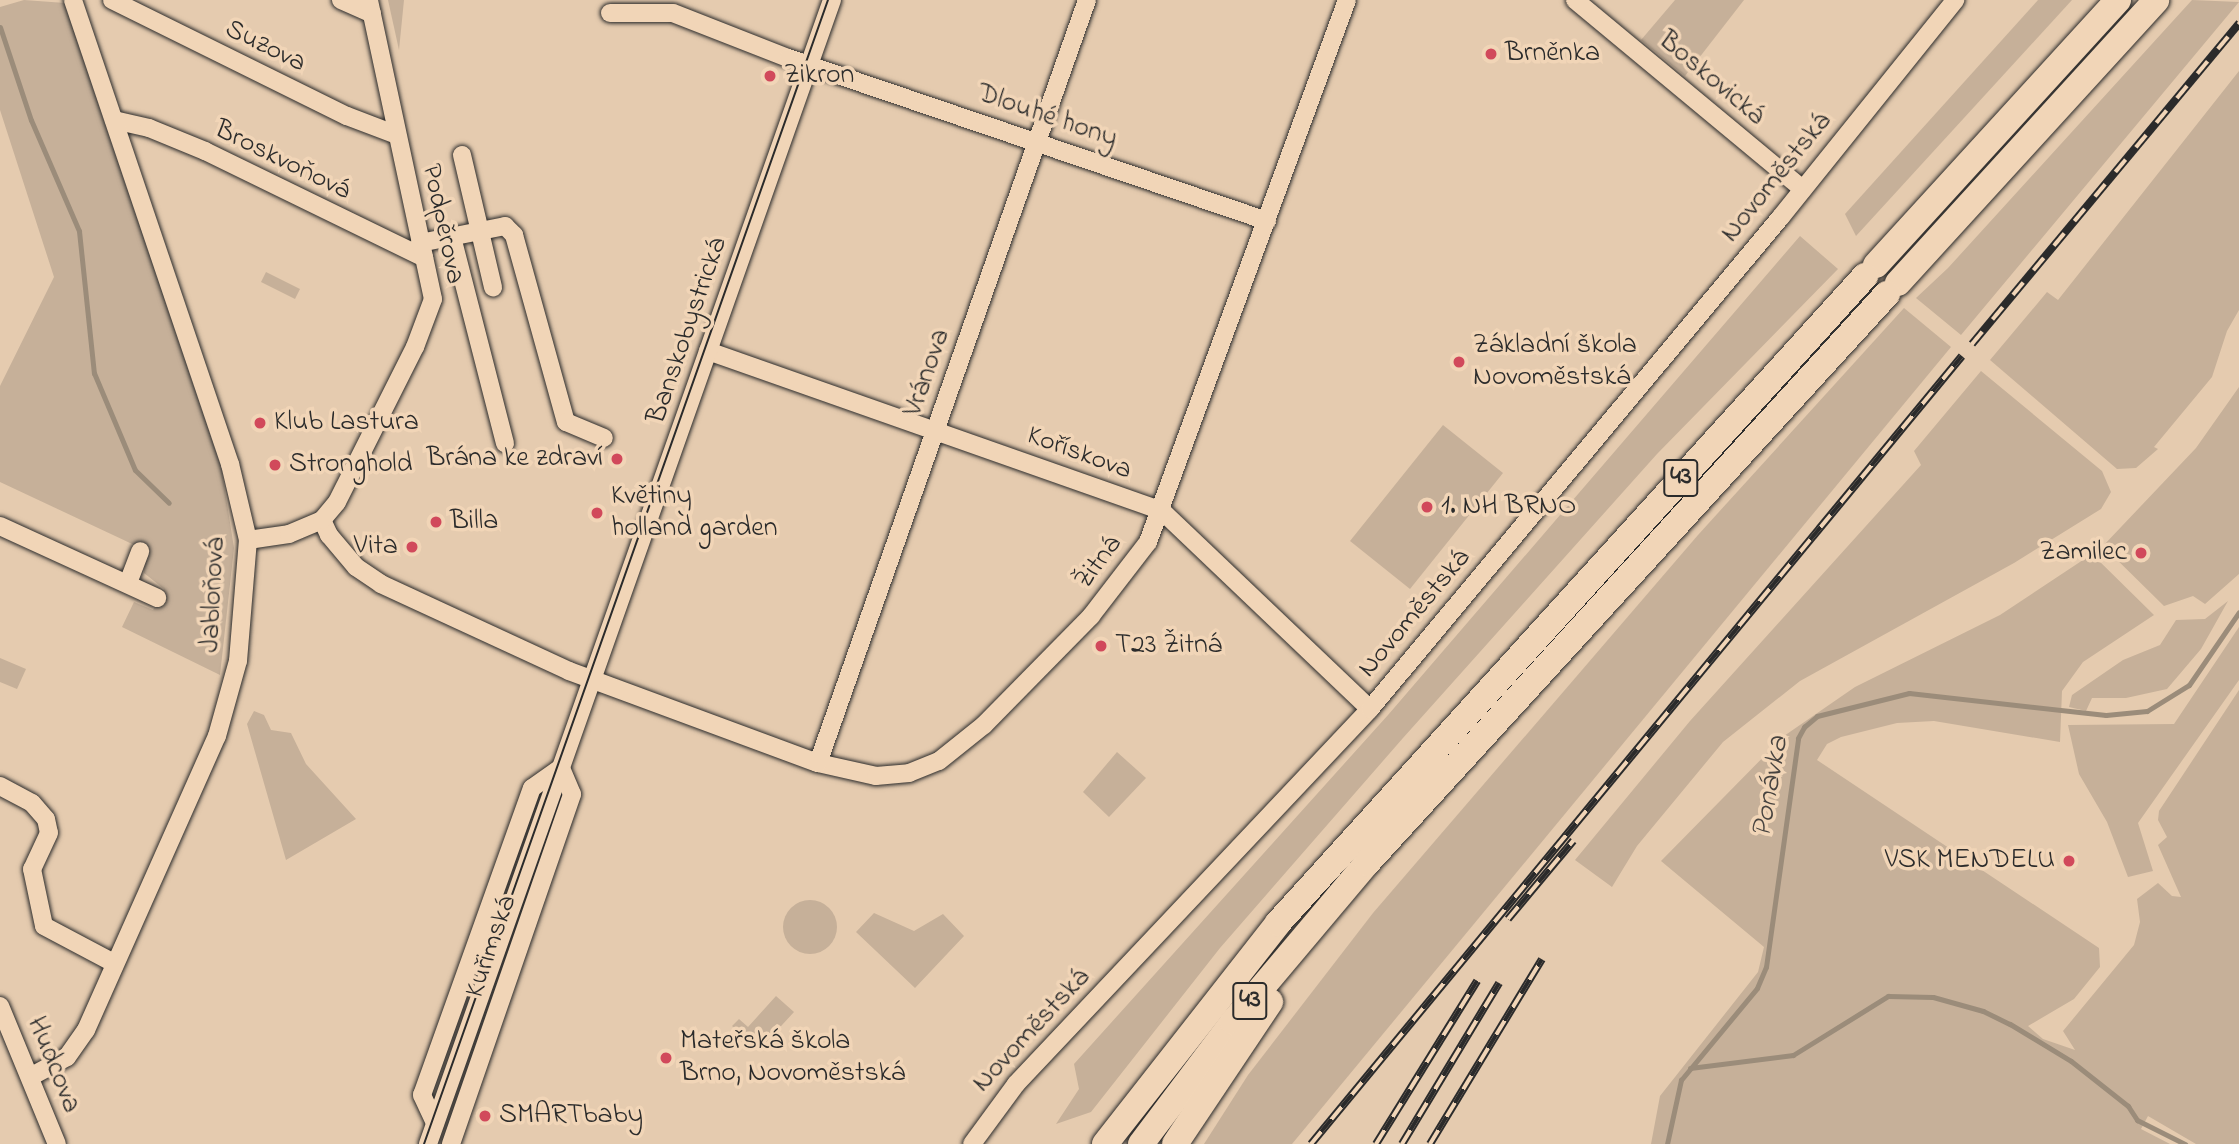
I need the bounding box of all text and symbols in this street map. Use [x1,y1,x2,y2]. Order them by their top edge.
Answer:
street label: Suzova [219,13,311,81]
street label: Boskovická [1651,25,1771,133]
place label: Brněnka [1505,37,1600,71]
marker: Brněnka [1483,46,1499,62]
place label: Zikron [784,59,854,93]
marker: Zikron [762,68,778,84]
street label: Dlouhé hony [973,77,1121,157]
street label: Novoměstská [1714,106,1840,250]
street label: Broskvoňová [208,114,356,208]
street label: Podpěrova [413,161,471,287]
street label: Banskobystrická [640,234,736,428]
street label: Vránova [897,325,959,421]
place label: Základní škola Novoměstská [1473,329,1637,395]
marker: Základní škola Novoměstská [1451,354,1467,370]
place label: Klub Lastura [274,406,419,440]
marker: Klub Lastura [252,415,268,431]
street label: Kořískova [1022,420,1136,488]
place label: Brána ke zdraví [426,442,603,476]
place label: Stronghold [289,448,412,482]
marker: Brána ke zdraví [609,451,625,467]
road number: 43 [1662,456,1700,500]
marker: Stronghold [267,457,283,473]
place label: Květiny holland garden [611,480,778,546]
place label: 1. NH BRNO [1441,490,1576,524]
marker: 1. NH BRNO [1419,499,1435,515]
place label: Billa [450,505,498,539]
marker: Květiny holland garden [589,505,605,521]
marker: Billa [428,514,444,530]
place label: Vita [354,530,398,564]
street label: Žitná [1068,530,1130,596]
place label: Zamilec [2040,536,2127,570]
street label: Jabloňová [194,537,234,653]
marker: Vita [404,539,420,555]
street label: Novoměstská [1352,543,1478,685]
marker: Zamilec [2133,545,2149,561]
place label: T23 Žitná [1115,629,1222,663]
marker: T23 Žitná [1093,638,1109,654]
water label: Ponávka [1744,734,1798,840]
place label: VSK MENDELU [1885,844,2055,878]
marker: VSK MENDELU [2061,853,2077,869]
street label: Kuřimská [459,892,525,1002]
street label: Novoměstská [966,962,1098,1100]
road number: 43 [1231,978,1269,1024]
street label: Hudcova [19,1012,87,1118]
place label: Mateřská škola Brno, Novoměstská [680,1025,905,1091]
marker: Mateřská škola Brno, Novoměstská [658,1050,674,1066]
place label: SMARTbaby [499,1099,643,1133]
marker: SMARTbaby [477,1108,493,1124]

